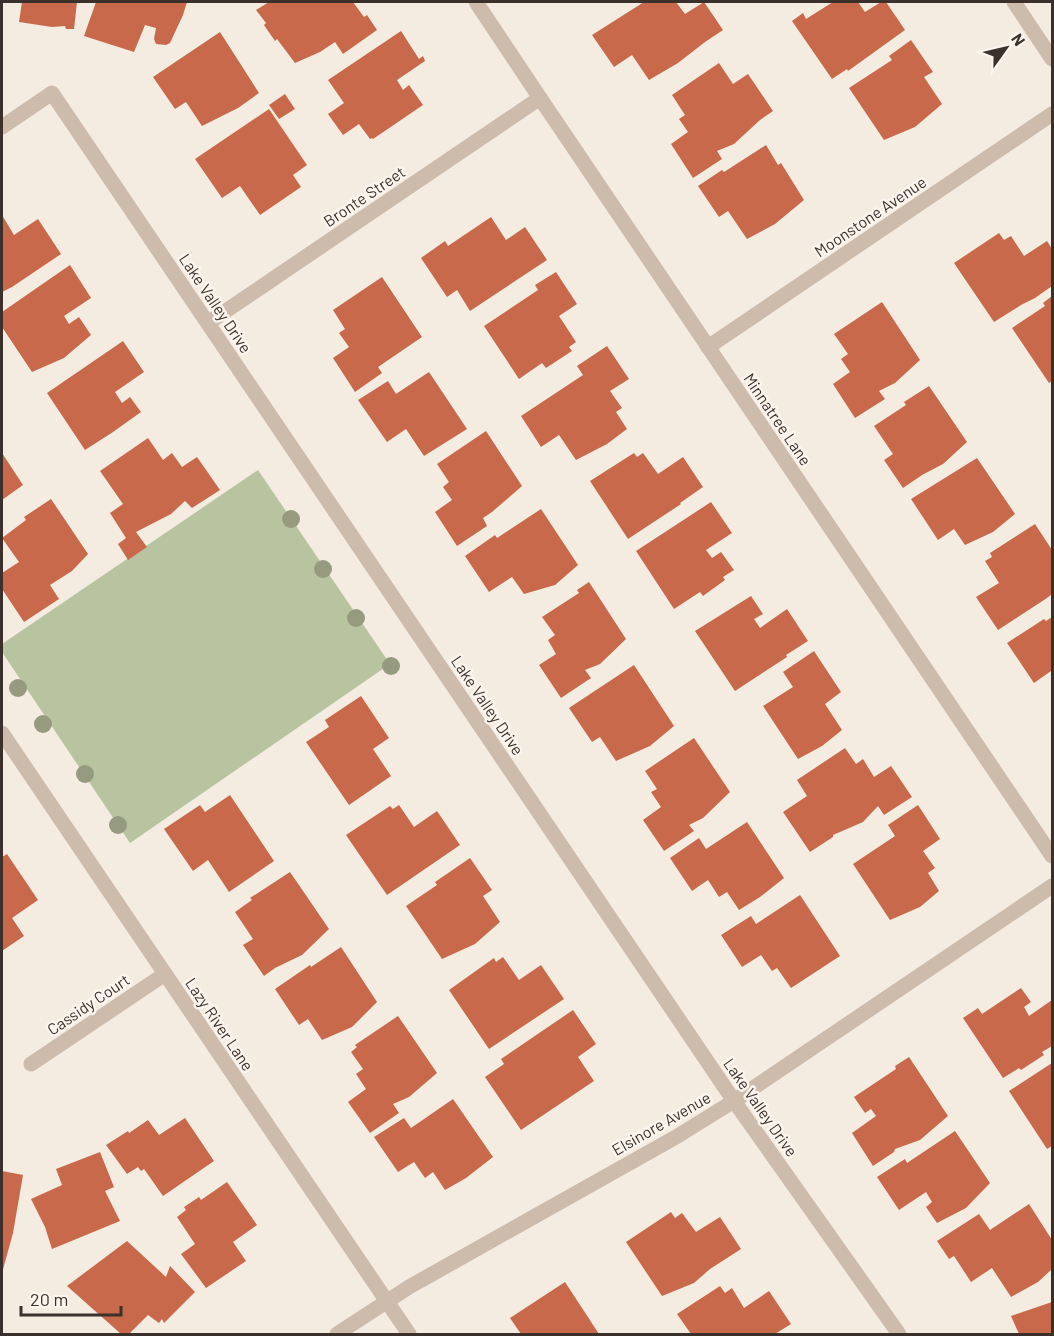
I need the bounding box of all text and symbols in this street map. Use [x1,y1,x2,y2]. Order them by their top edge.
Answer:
north arrow [976,18,1036,78]
text: N [1008,30,1030,49]
street label: Bronte Street [320,162,408,230]
street label: Moonstone Avenue [811,172,929,260]
street label: Lake Valley Drive [176,250,256,356]
street label: Minnatree Lane [740,369,816,469]
street label: Lake Valley Drive [448,652,528,758]
street label: Cassidy Court [43,970,133,1038]
street label: Lazy River Lane [182,974,258,1074]
street label: Lake Valley Drive [720,1054,802,1160]
street label: Elsinore Avenue [608,1087,714,1159]
scale bar [21,1279,122,1317]
text: 20 m [30,1288,68,1310]

